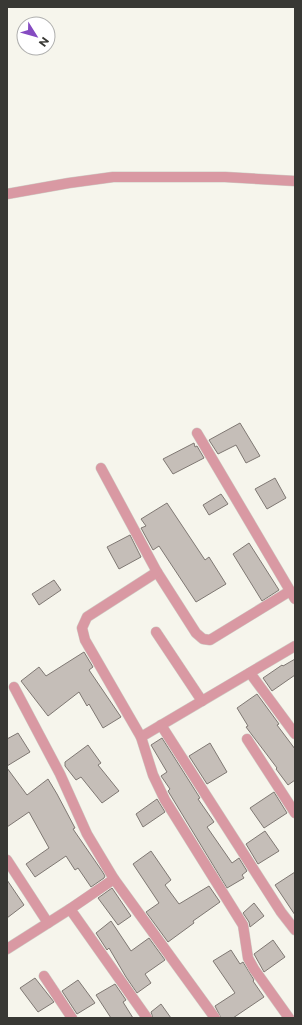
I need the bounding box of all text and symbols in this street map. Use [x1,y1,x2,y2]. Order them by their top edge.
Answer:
north arrow [16,16,56,56]
text: N [36,34,52,50]

